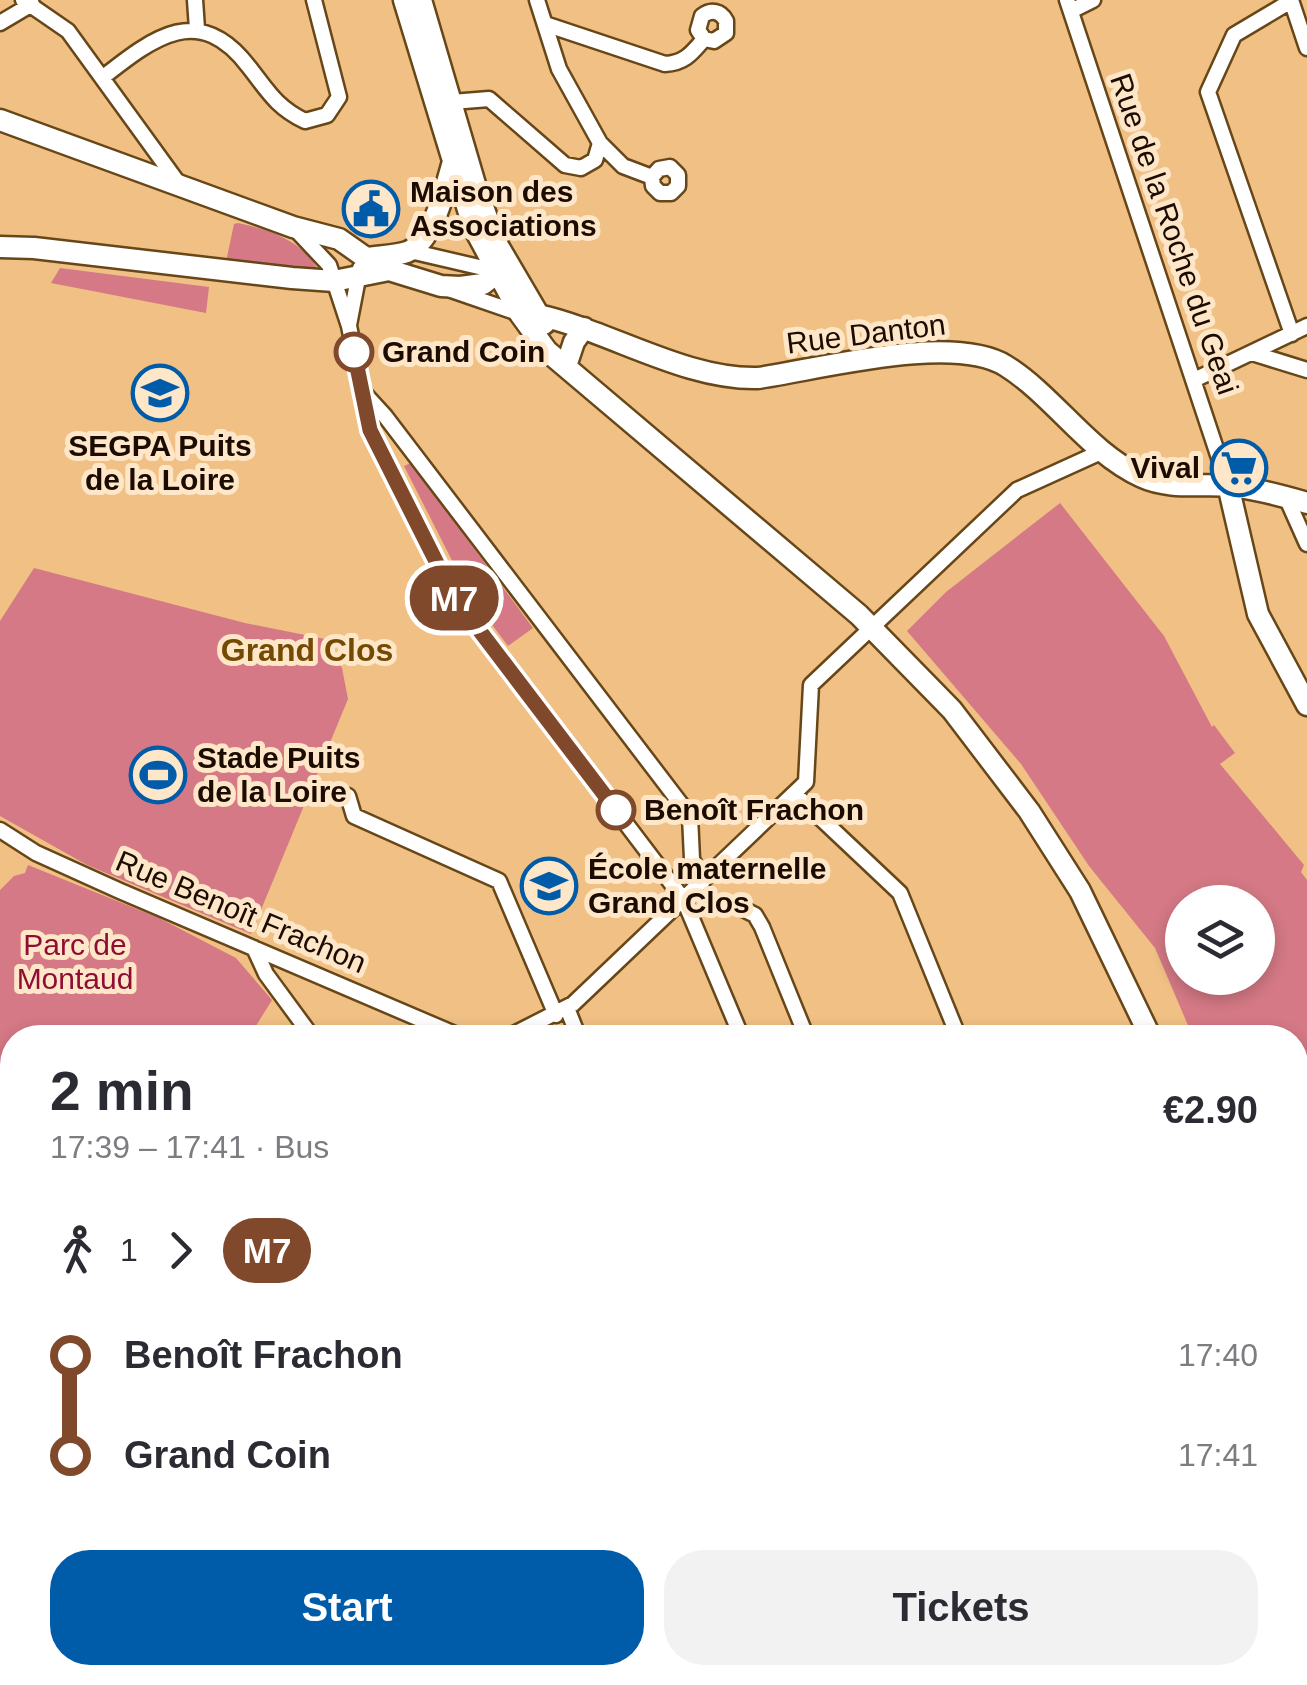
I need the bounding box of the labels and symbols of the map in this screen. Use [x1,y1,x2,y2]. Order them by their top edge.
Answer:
street label: Rue de la Roche du Geai [1104,69,1245,398]
place label: Maison des Associations [410,175,597,242]
public building icon: Maison des Associations [341,179,401,239]
street label: Rue Danton [784,307,947,360]
marker: Grand Coin [335,333,373,371]
place label: Grand Coin [382,335,545,368]
school or university icon: SEGPA Puits de la Loire [130,363,190,423]
place label: SEGPA Puits de la Loire [68,429,252,496]
supermarket icon: Vival [1209,438,1269,498]
place label: Vival [1130,451,1200,484]
line badge: M7 [409,566,499,630]
district label: Grand Clos [221,632,393,668]
place label: Stade Puits de la Loire [197,741,360,808]
sports icon: Stade Puits de la Loire [128,745,188,805]
marker: Benoît Frachon [597,791,635,829]
place label: Benoît Frachon [644,793,864,826]
street label: Rue Benoît Frachon [111,844,371,979]
place label: École maternelle Grand Clos [588,852,826,919]
school or university icon: École maternelle Grand Clos [519,856,579,916]
park label: Parc de Montaud [17,928,133,995]

